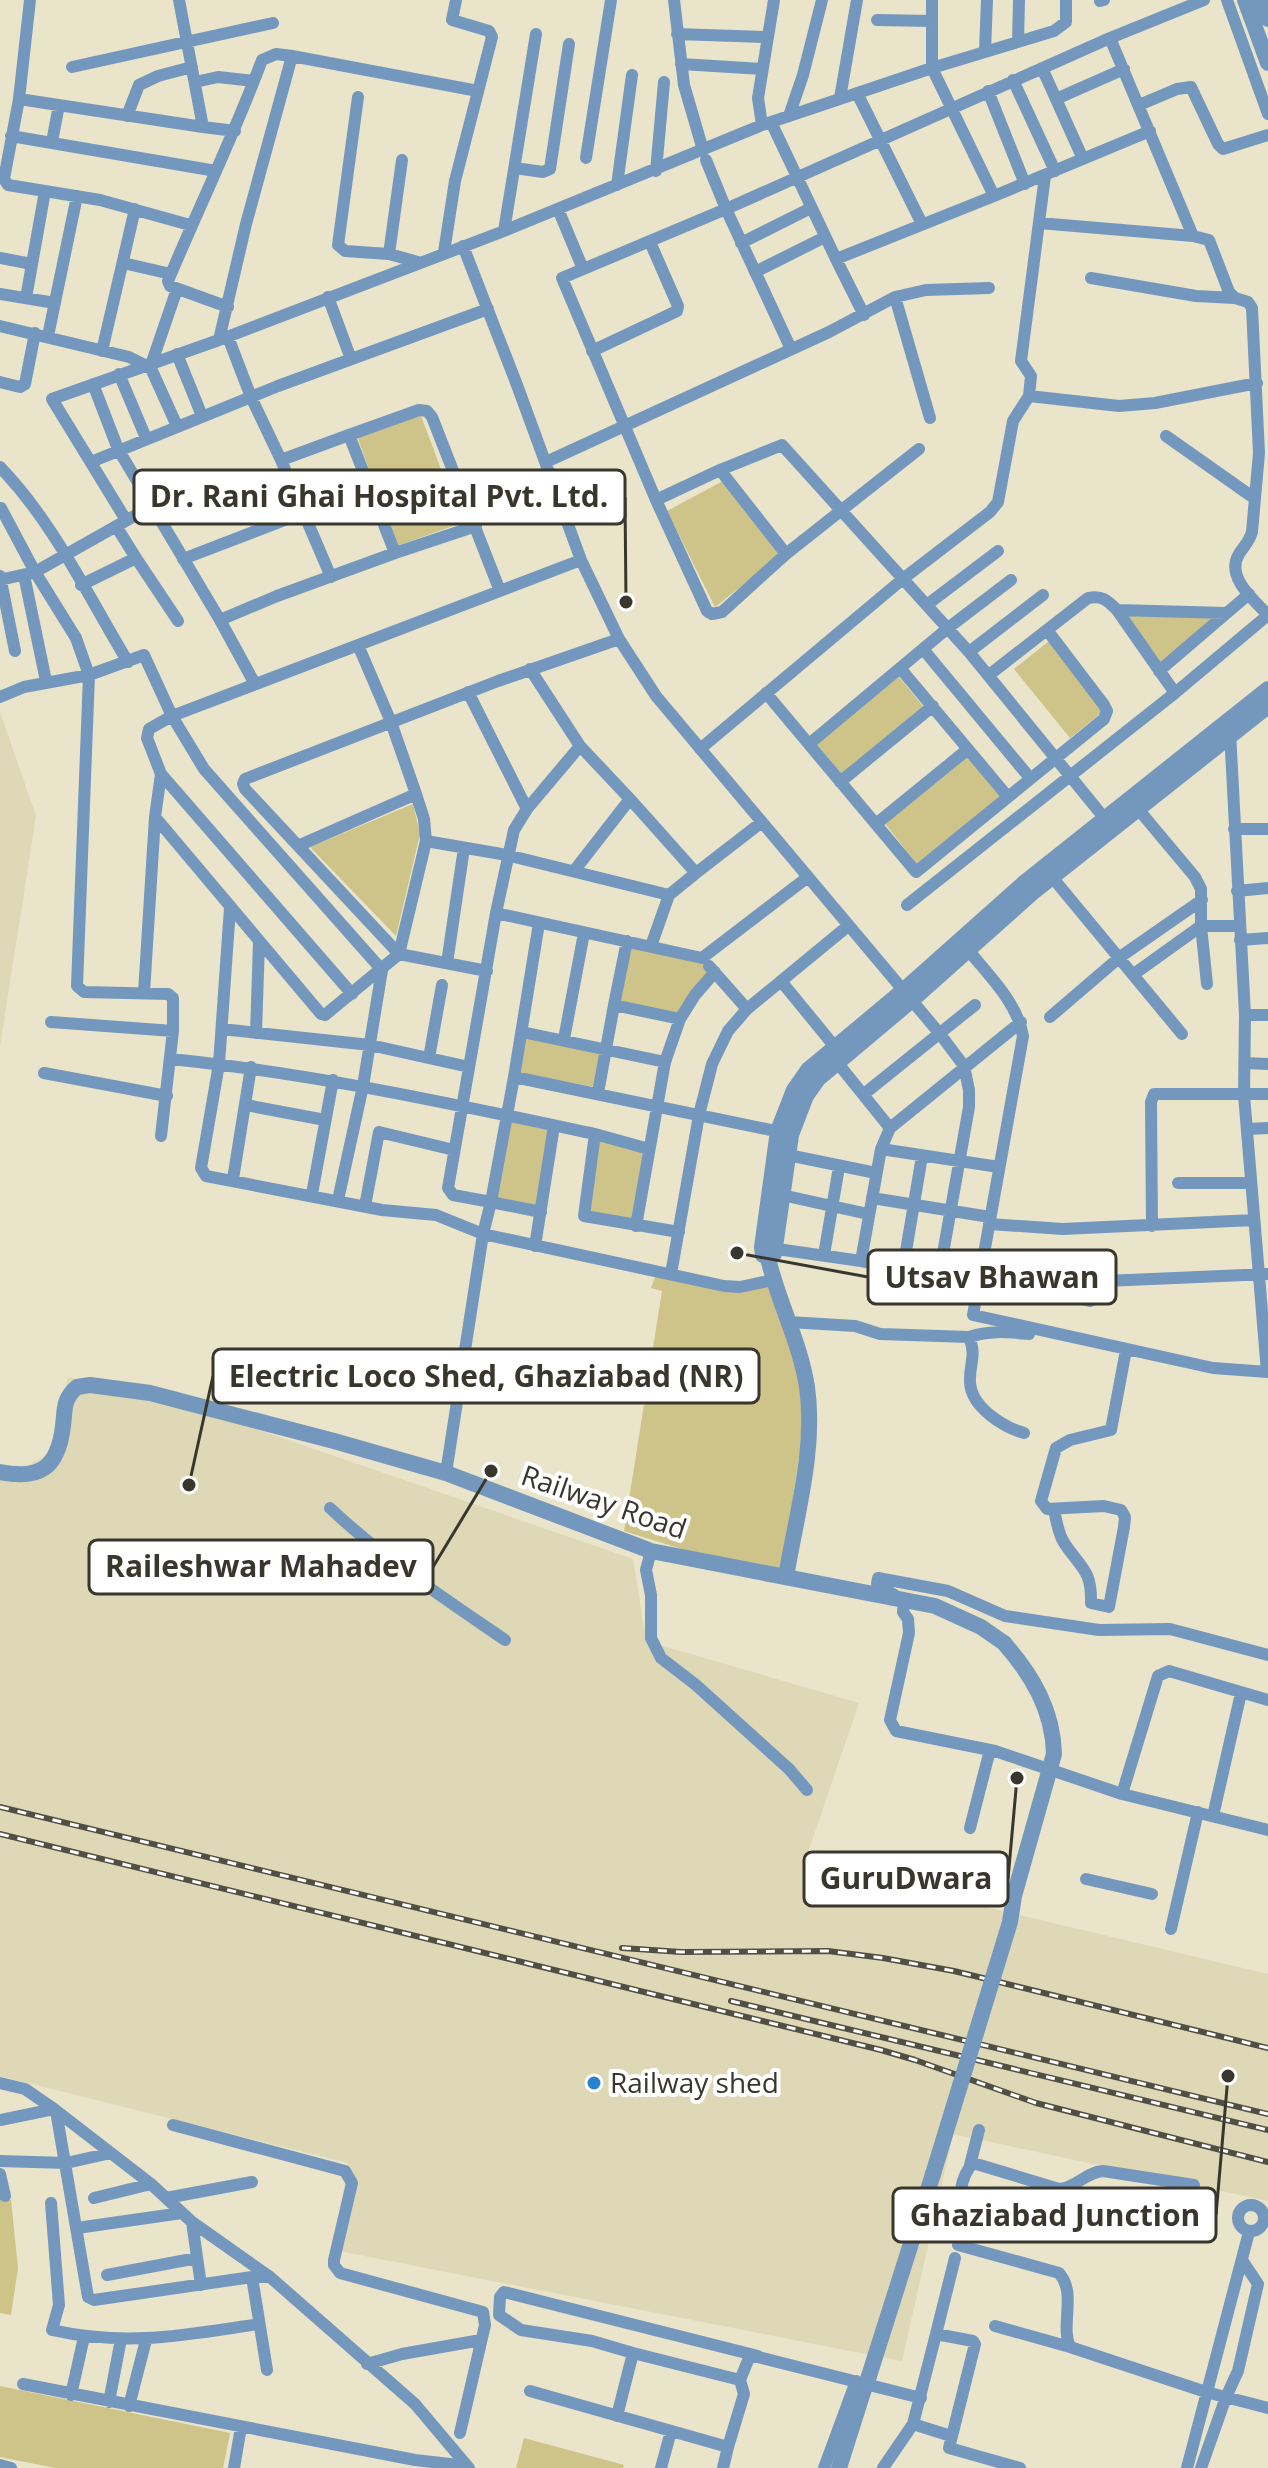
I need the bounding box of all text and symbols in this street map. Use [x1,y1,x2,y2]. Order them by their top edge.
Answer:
callout: Dr. Rani Ghai Hospital Pvt. Ltd. [134,470,625,524]
text: Dr. Rani Ghai Hospital Pvt. Ltd. [150,475,608,516]
callout: Utsav Bhawan [868,1250,1116,1304]
text: Utsav Bhawan [884,1256,1100,1297]
callout: Electric Loco Shed, Ghaziabad (NR) [213,1349,759,1403]
text: Electric Loco Shed, Ghaziabad (NR) [229,1355,743,1396]
street label: Railway Road [517,1455,692,1547]
callout: Raileshwar Mahadev [89,1540,433,1594]
text: Raileshwar Mahadev [105,1545,418,1586]
callout: GuruDwara [804,1852,1008,1906]
text: GuruDwara [820,1857,992,1898]
place label: Railway shed [610,2063,779,2101]
marker: Railway shed [585,2074,603,2092]
callout: Ghaziabad Junction [893,2188,1216,2242]
text: Ghaziabad Junction [910,2194,1200,2235]

